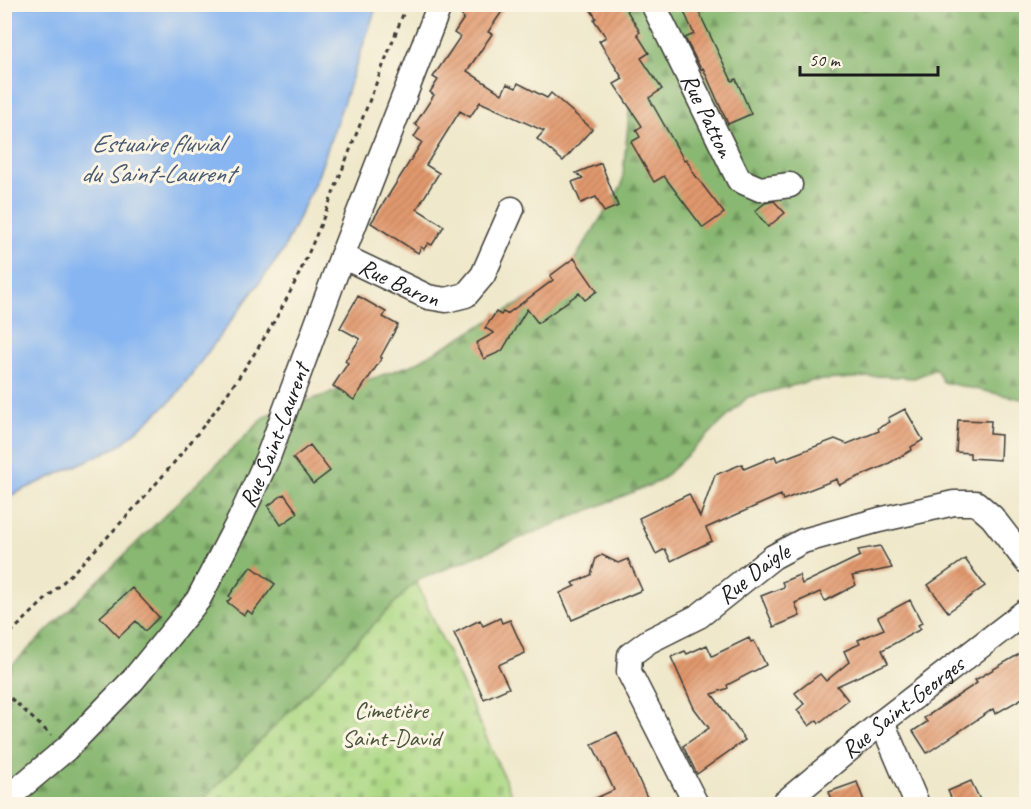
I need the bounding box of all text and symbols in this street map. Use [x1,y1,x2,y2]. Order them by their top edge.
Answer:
scale bar [800,39,938,77]
text: 50 m [809,49,842,71]
street label: Rue Patton [674,68,741,163]
water label: Estuaire fluvial du Saint-Laurent [81,127,240,190]
street label: Rue Baron [354,251,441,313]
street label: Rue Saint-Laurent [232,356,317,512]
street label: Rue Daigle [711,535,797,610]
street label: Rue Saint-Georges [835,648,972,765]
park label: Cimetière Saint-David [342,695,444,753]

